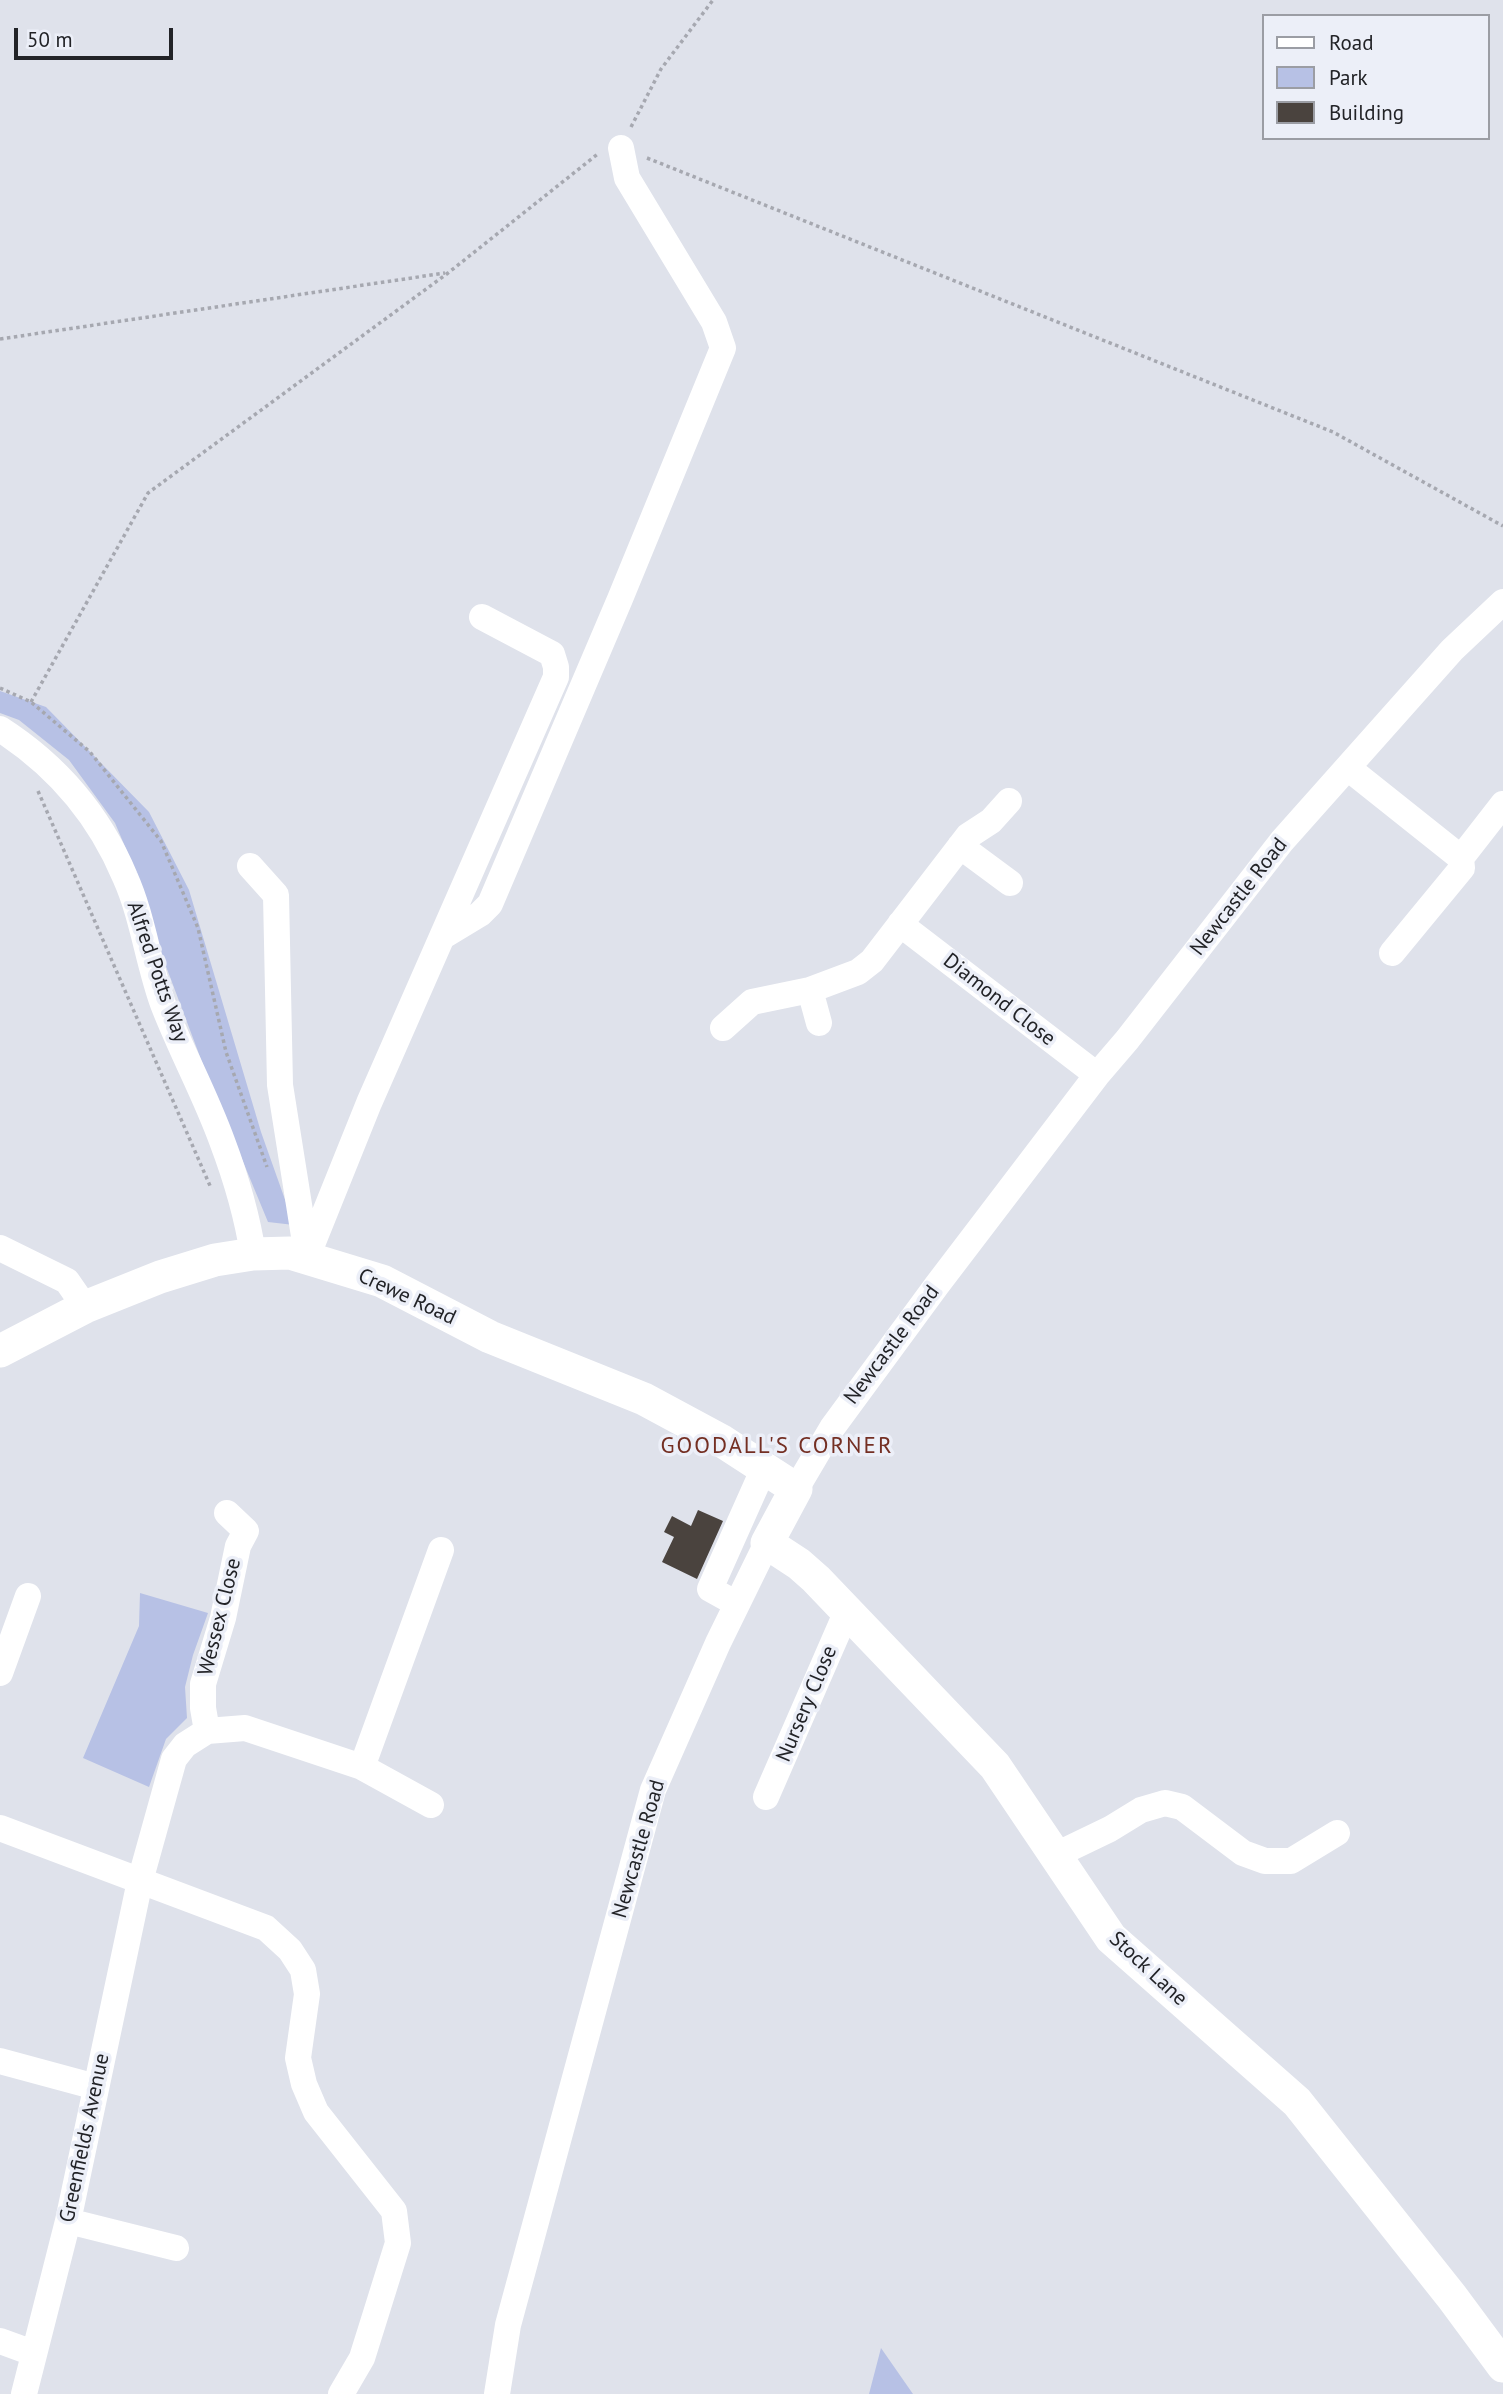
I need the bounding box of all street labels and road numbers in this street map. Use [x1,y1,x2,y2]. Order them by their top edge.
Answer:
street label: Newcastle Road [1185,833,1293,961]
street label: Alfred Potts Way [121,898,193,1046]
street label: Diamond Close [938,948,1060,1052]
street label: Crewe Road [354,1263,460,1331]
street label: Newcastle Road [839,1281,945,1409]
street label: Wessex Close [193,1556,247,1678]
street label: Nursery Close [771,1642,843,1766]
street label: Newcastle Road [607,1777,671,1921]
street label: Stock Lane [1104,1927,1192,2011]
street label: Greenfields Avenue [55,2051,115,2225]

